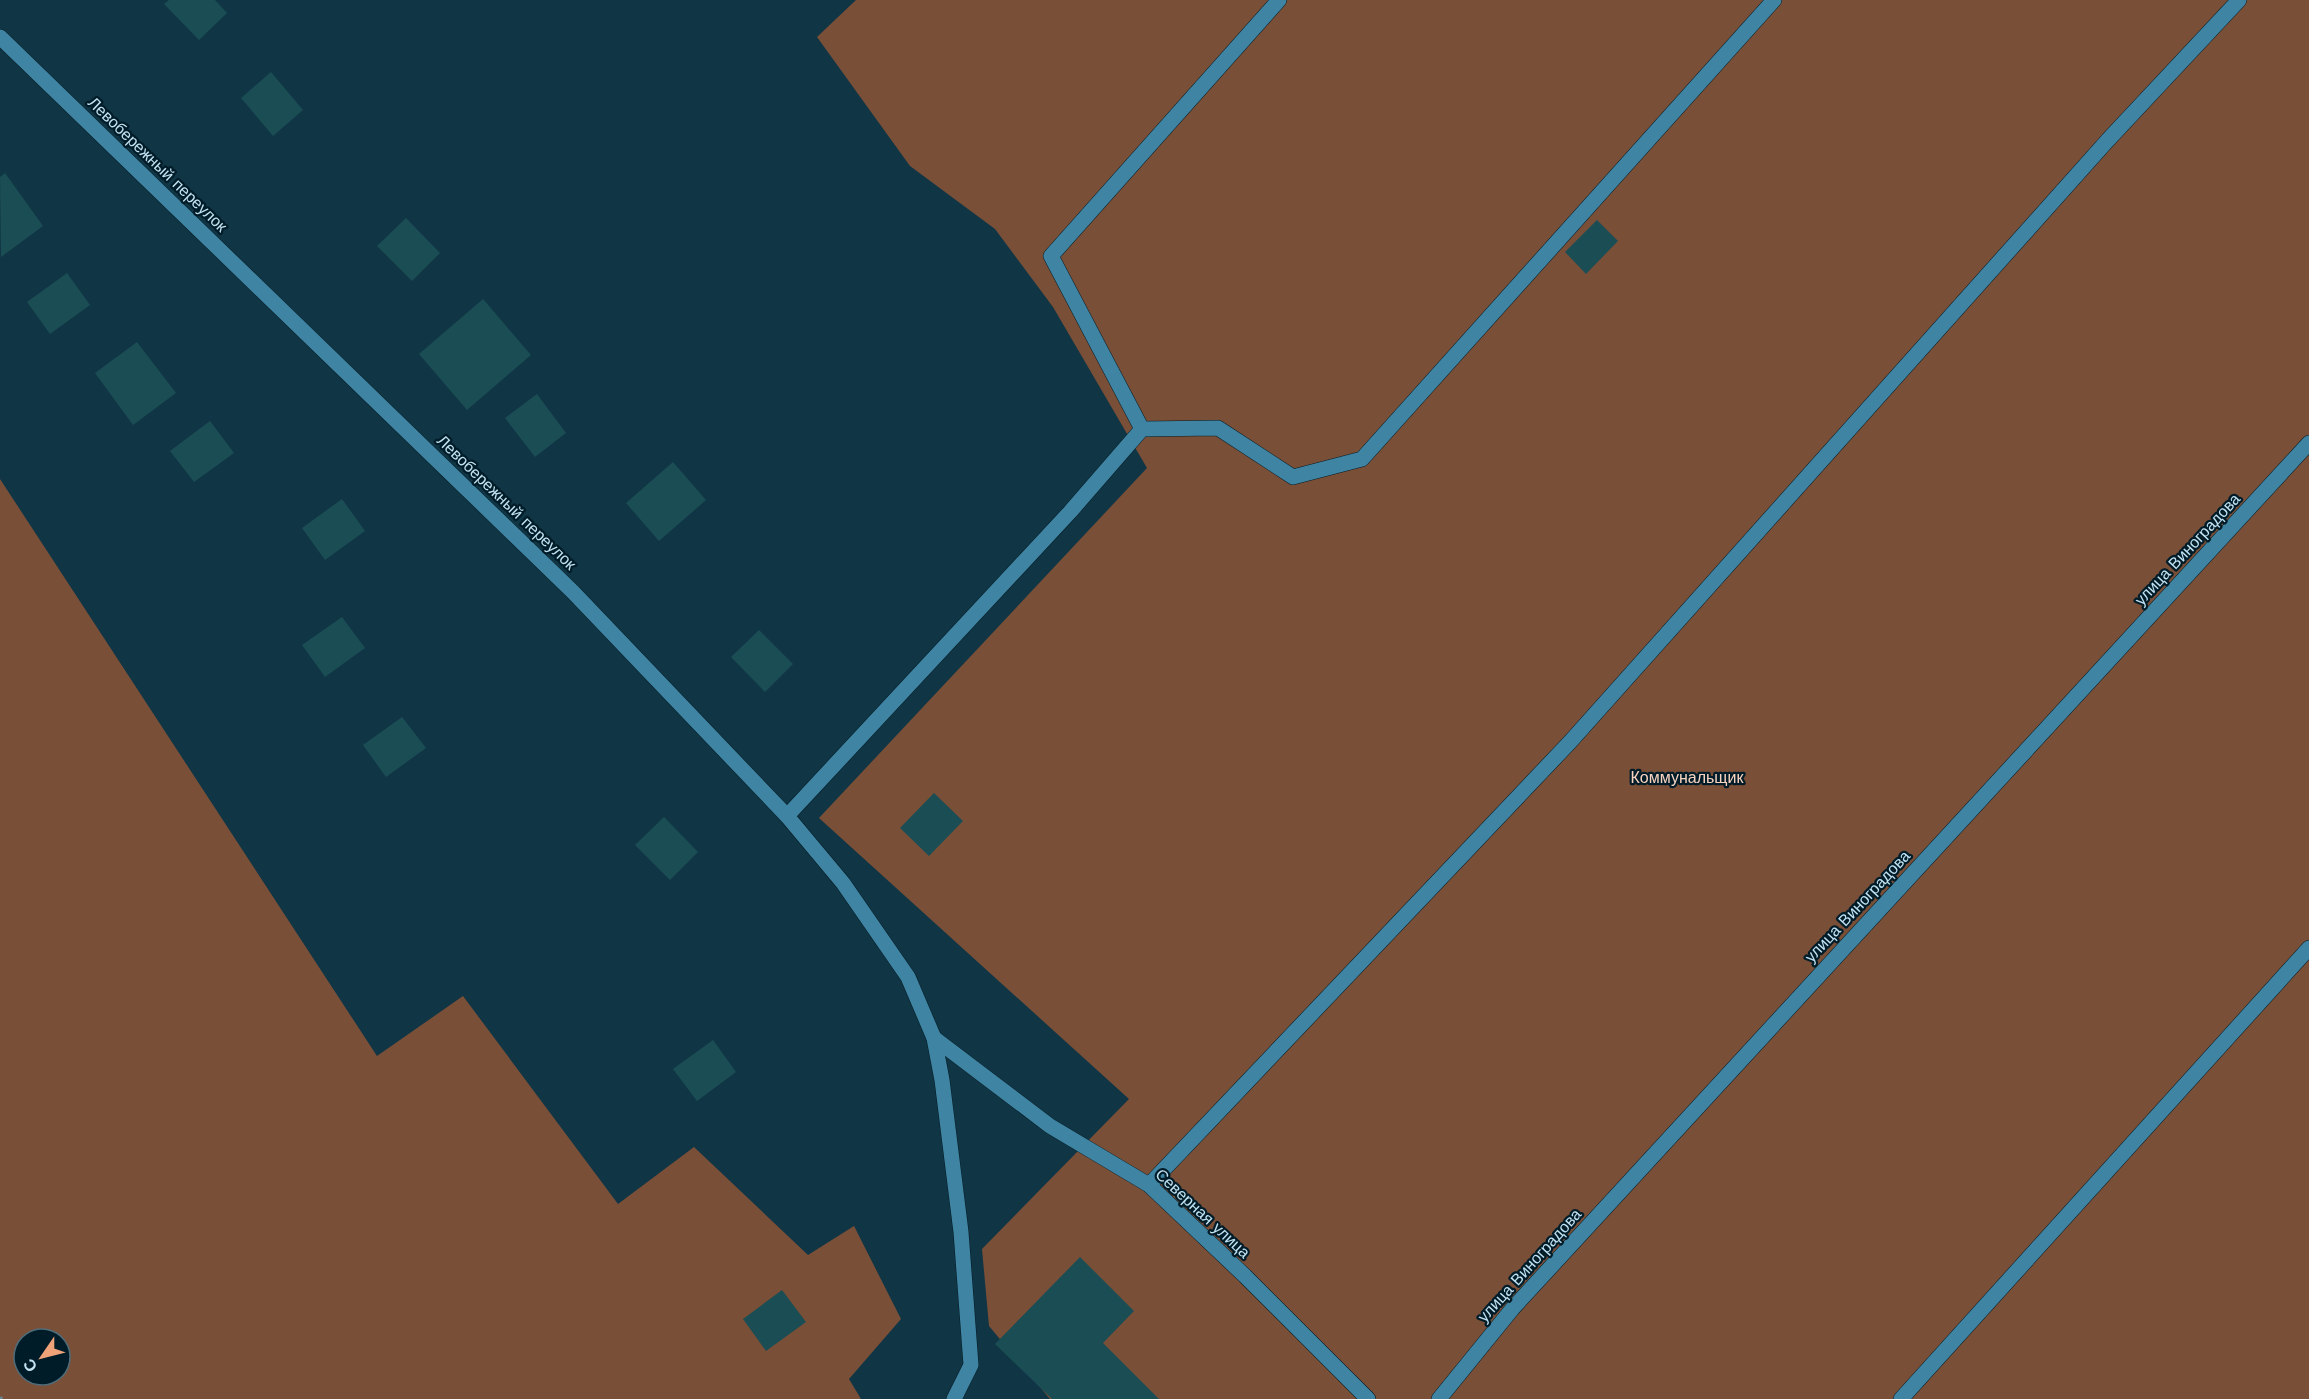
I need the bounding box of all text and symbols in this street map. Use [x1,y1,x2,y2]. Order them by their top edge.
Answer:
street label: Левобережный переулок [84,93,232,236]
street label: Левобережный переулок [433,431,581,574]
street label: улица Виноградова [2131,489,2244,609]
park label: Коммунальщик [1631,768,1744,787]
street label: улица Виноградова [1801,846,1914,966]
street label: Северная улица [1151,1165,1254,1262]
street label: улица Виноградова [1474,1205,1585,1326]
north arrow [12,1327,72,1387]
text: С [19,1355,41,1376]

